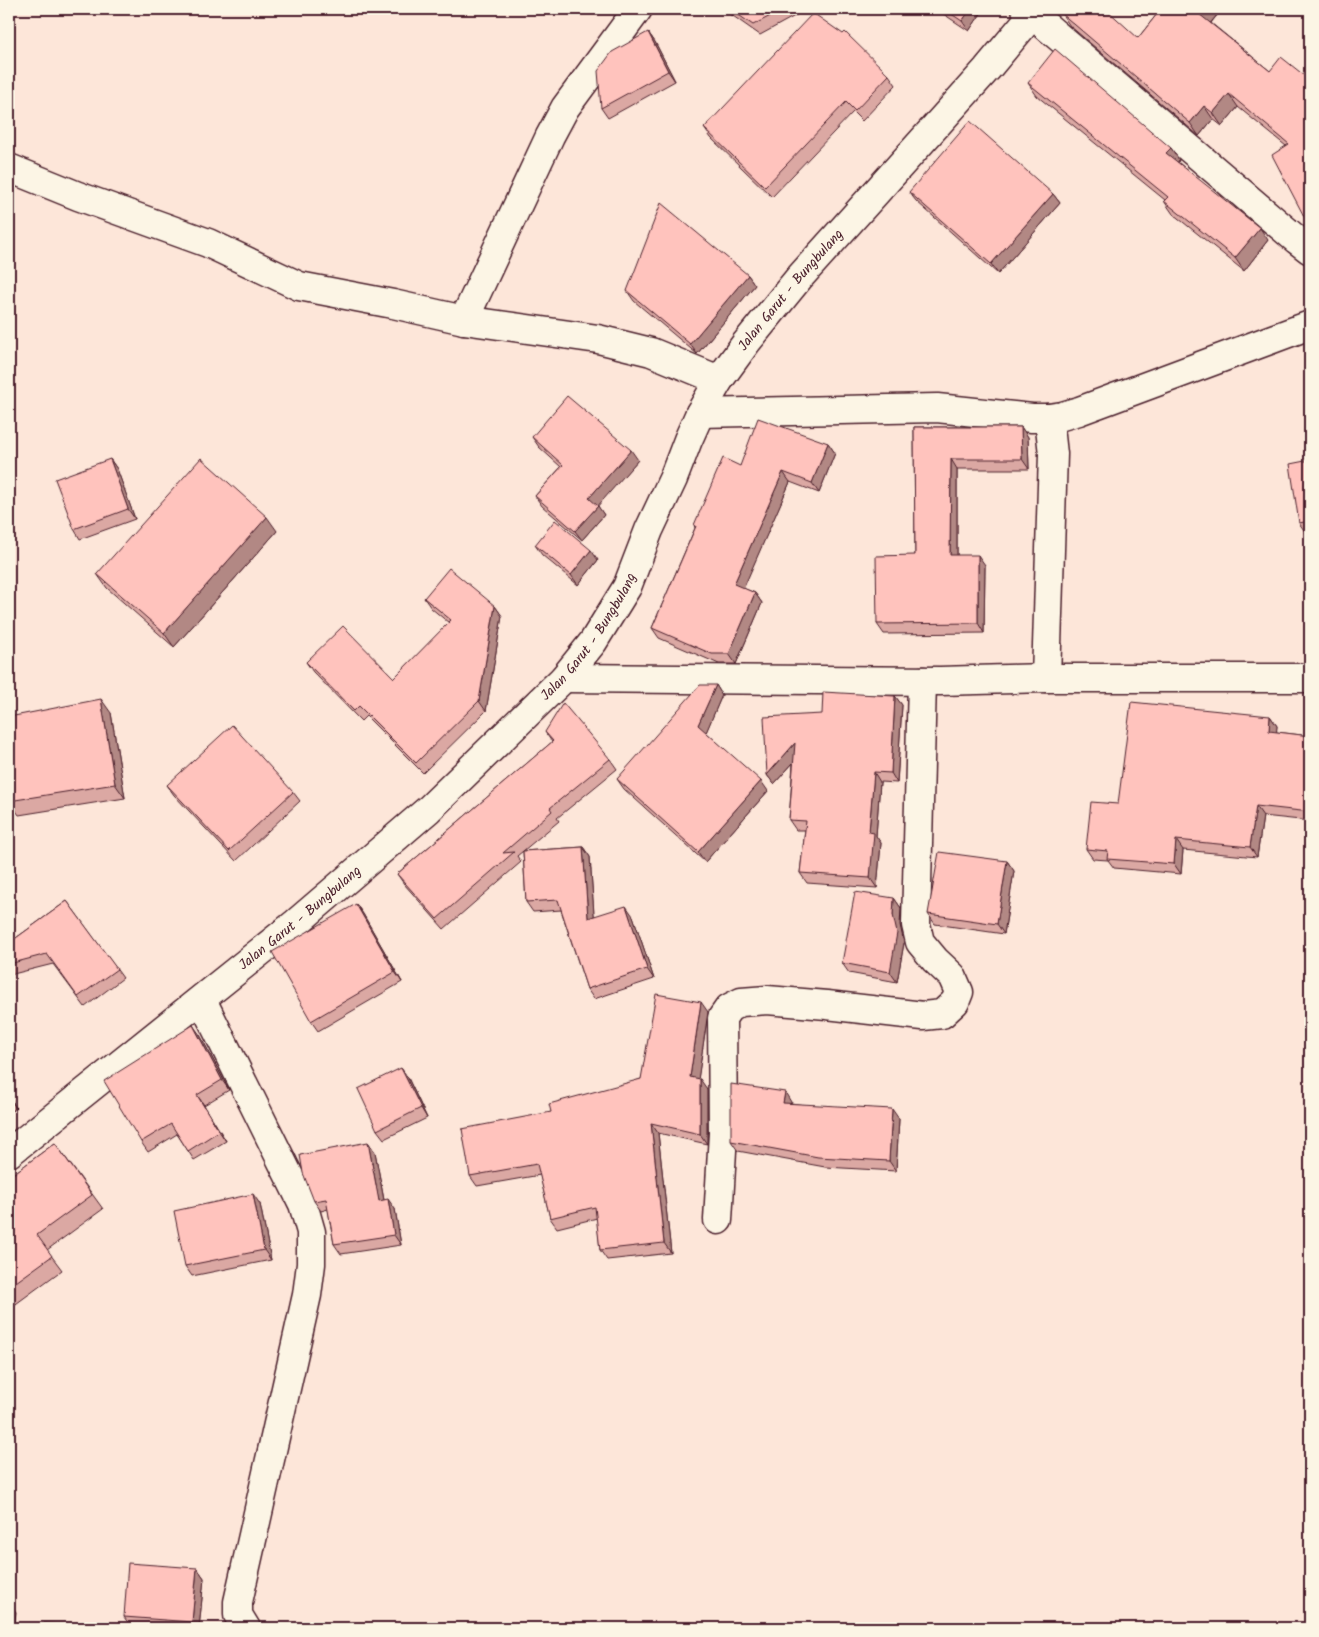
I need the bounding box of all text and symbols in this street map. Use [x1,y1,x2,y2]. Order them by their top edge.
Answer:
street label: Jalan Garut - Bungbulang [733,224,849,356]
street label: Jalan Garut - Bungbulang [536,570,642,706]
street label: Jalan Garut - Bungbulang [234,861,366,976]

